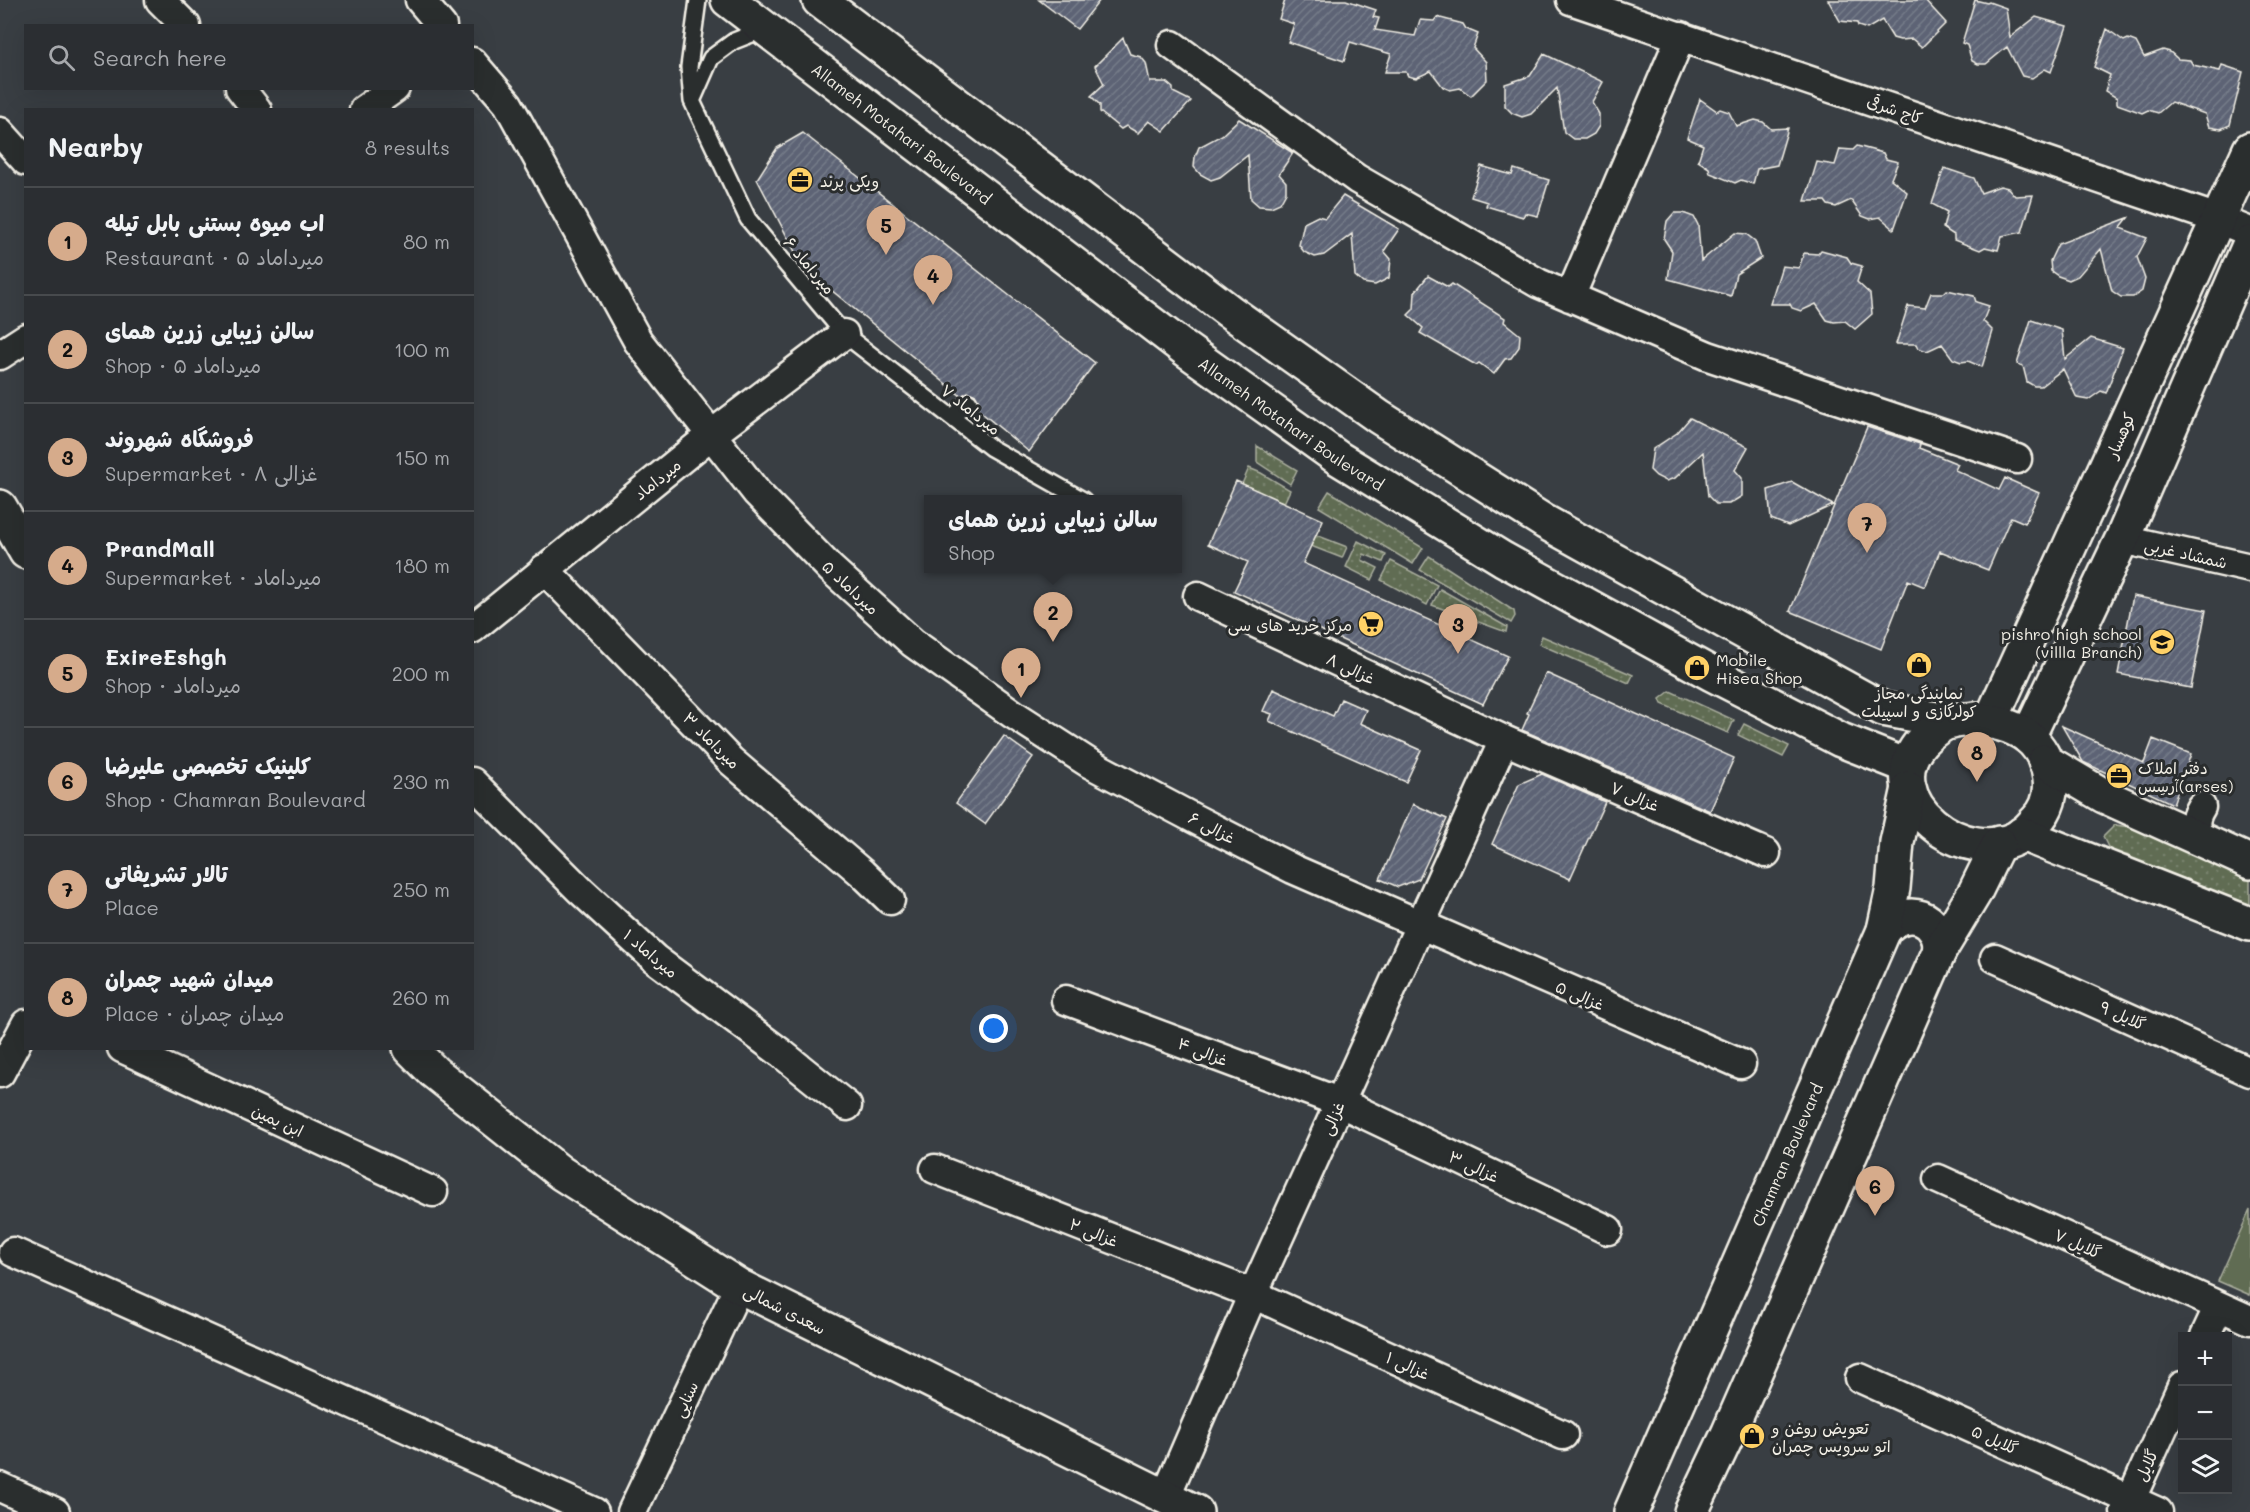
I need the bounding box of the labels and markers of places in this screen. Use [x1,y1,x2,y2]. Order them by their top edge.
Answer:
office icon: ویکی پرند [785,165,815,195]
place label: ویکی پرند [820,170,879,192]
pin: 5 [866,206,906,255]
pin: 4 [914,256,952,305]
pin: 7 [1848,504,1886,553]
pin: 2 [1034,592,1072,642]
pin: 3 [1438,604,1478,654]
supermarket icon: مرکز خرید های سی [1356,609,1386,639]
place label: مرکز خرید های سی [1228,614,1352,636]
place label: pishro high school (villla Branch) [2001,623,2142,662]
school or university icon: pishro high school (villla Branch) [2147,627,2177,657]
pin: 1 [1002,648,1040,698]
place label: Mobile Hisea Shop [1716,649,1803,688]
shop icon: نمایندگی مجاز کولرگازی و اسپیلت [1904,650,1934,680]
shop icon: Mobile Hisea Shop [1682,653,1712,683]
place label: نمایندگی مجاز کولرگازی و اسپیلت [1861,682,1977,722]
pin: 8 [1958,732,1996,782]
place label: دفتر املاک آرسِس(arses) [2138,757,2233,796]
office icon: دفتر املاک آرسِس(arses) [2104,761,2134,791]
pin: 6 [1856,1166,1894,1216]
place label: تعویض روغن و اتو سرویس چمران [1770,1417,1891,1457]
shop icon: تعویض روغن و اتو سرویس چمران [1737,1421,1767,1451]

